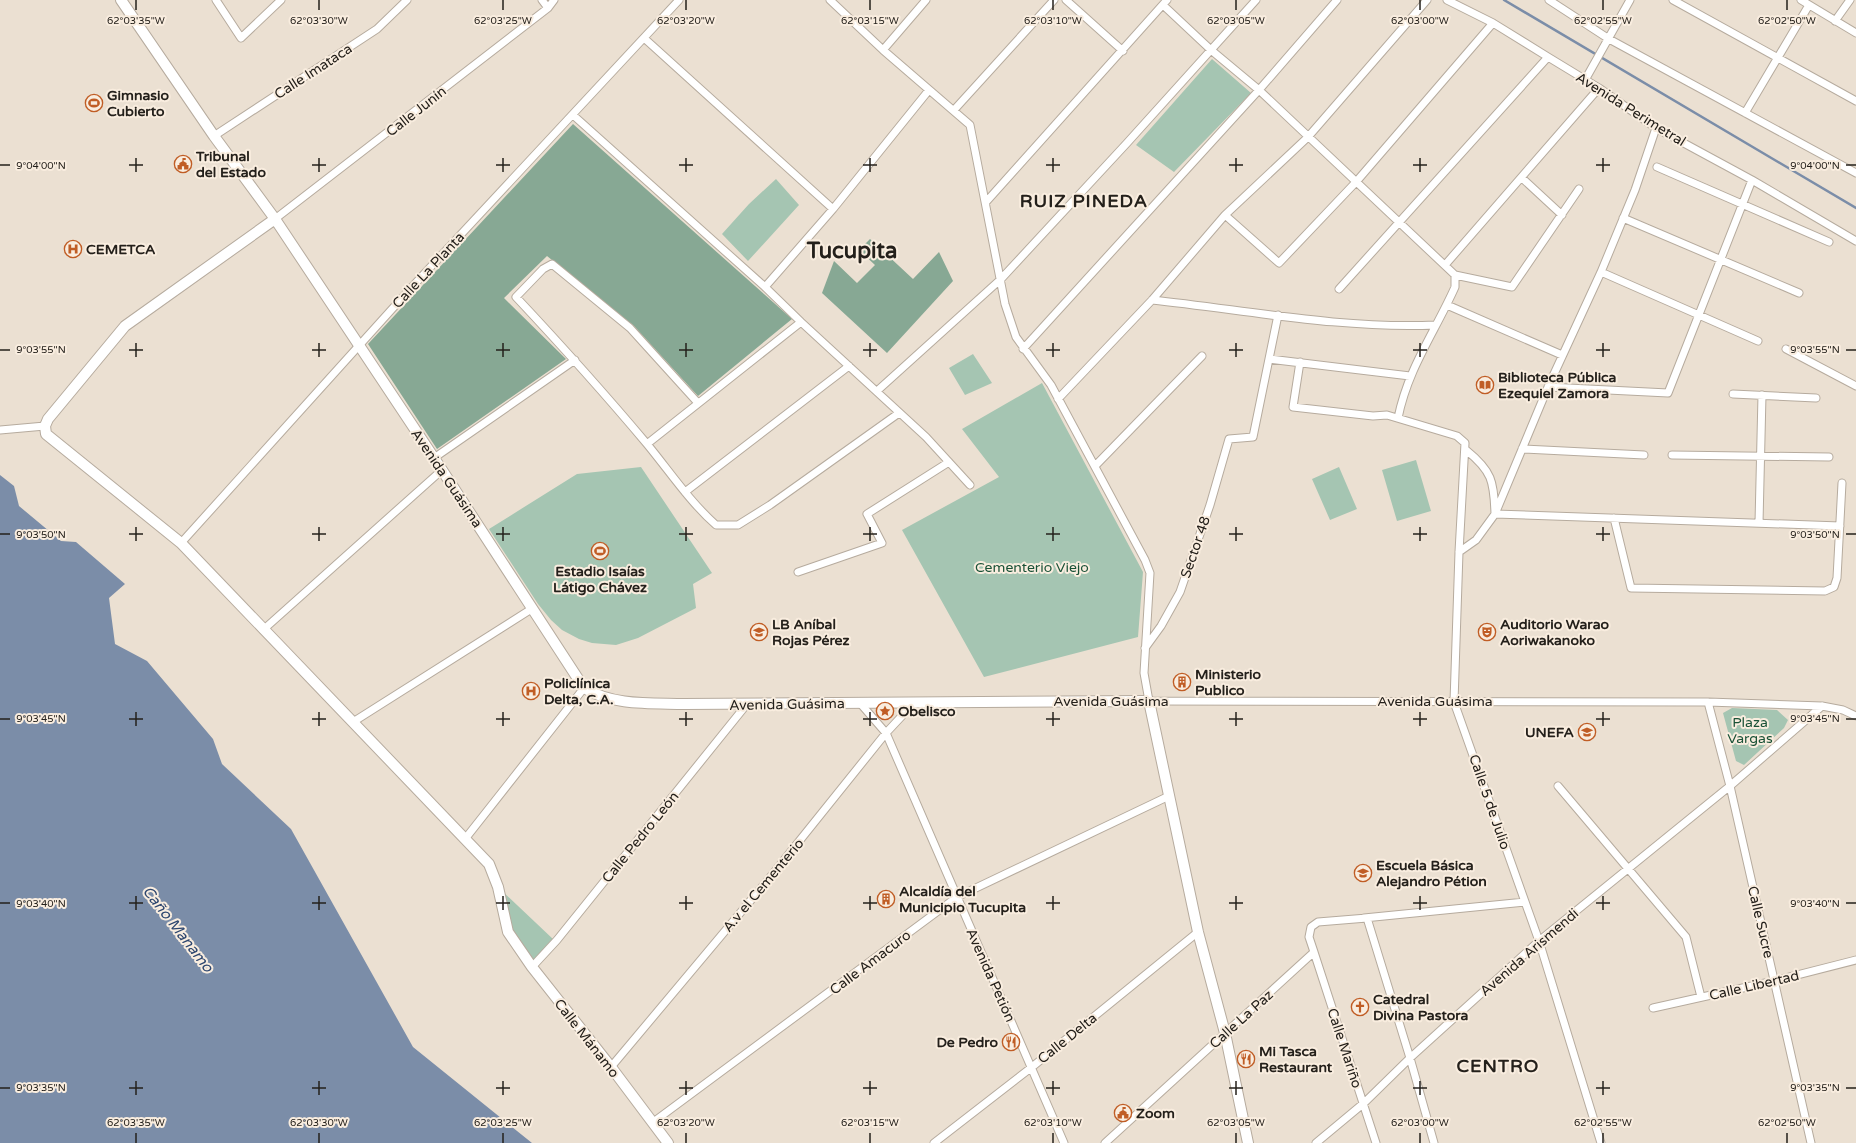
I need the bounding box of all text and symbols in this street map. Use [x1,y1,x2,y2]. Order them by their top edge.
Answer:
text: 62°03'35"W [107,15,165,27]
text: 62°03'30"W [290,15,348,27]
text: 62°03'25"W [474,15,532,27]
text: 62°03'20"W [657,15,715,27]
text: 62°03'15"W [841,15,899,27]
text: 62°03'10"W [1024,15,1082,27]
text: 62°03'05"W [1207,15,1265,27]
text: 62°03'00"W [1391,15,1449,27]
text: 62°02'55"W [1574,15,1632,27]
text: 62°02'50"W [1758,15,1816,27]
street label: Calle Imataca [271,40,355,103]
street label: Avenida Perimetral [1573,69,1689,150]
street label: Calle Junín [383,83,450,140]
place label: Gimnasio Cubierto [107,87,170,120]
sports icon: Gimnasio Cubierto [84,93,104,113]
place label: Tribunal del Estado [195,148,266,181]
public building icon: Tribunal del Estado [173,154,193,174]
text: 9°04'00"N [16,160,66,172]
text: 9°04'00"N [1790,160,1840,172]
district label: RUIZ PINEDA [1020,190,1148,212]
street label: Calle La Planta [389,229,468,312]
district label: Tucupita [806,238,897,264]
hospital icon: CEMETCA [63,239,83,259]
place label: CEMETCA [86,241,156,258]
text: 9°03'55"N [16,344,66,356]
text: 9°03'55"N [1790,344,1840,356]
place label: Biblioteca Pública Ezequiel Zamora [1498,369,1617,402]
library icon: Biblioteca Pública Ezequiel Zamora [1475,375,1495,395]
street label: Avenida Guásima [407,426,486,531]
street label: Sector 48 [1177,514,1214,580]
text: 9°03'50"N [16,529,66,541]
text: 9°03'50"N [1790,529,1840,541]
sports icon: Estadio Isaías Látigo Chávez [590,541,610,561]
park label: Cementerio Viejo [975,559,1089,576]
place label: Estadio Isaías Látigo Chávez [553,563,647,596]
place label: LB Aníbal Rojas Pérez [772,616,849,649]
place label: Auditorio Warao Aoriwakanoko [1500,616,1610,649]
school or university icon: LB Aníbal Rojas Pérez [749,622,769,642]
theatre icon: Auditorio Warao Aoriwakanoko [1477,622,1497,642]
place label: Ministerio Publico [1195,666,1262,699]
building icon: Ministerio Publico [1172,672,1192,692]
place label: Policlínica Delta, C.A. [544,675,614,708]
hospital icon: Policlínica Delta, C.A. [521,681,541,701]
street label: Avenida Guásima [1053,693,1169,710]
street label: Avenida Guásima [1377,693,1493,710]
street label: Avenida Guásima [729,695,845,714]
place icon: Obelisco [875,701,895,721]
place label: Obelisco [898,703,956,720]
text: 9°03'45"N [16,713,66,725]
text: 9°03'45"N [1790,713,1840,725]
park label: Plaza Vargas [1727,714,1773,747]
school or university icon: UNEFA [1577,722,1597,742]
place label: UNEFA [1525,724,1575,741]
street label: Calle 5 de Julio [1465,752,1514,852]
street label: Calle Pedro León [598,788,682,886]
street label: A.v el Cementerio [719,835,807,935]
place label: Escuela Básica Alejandro Pétion [1376,857,1487,890]
school or university icon: Escuela Básica Alejandro Pétion [1353,863,1373,883]
water label: Caño Manamo [139,882,218,976]
place label: Alcaldía del Municipio Tucupita [899,883,1026,916]
street label: Calle Sucre [1744,884,1777,960]
building icon: Alcaldía del Municipio Tucupita [876,889,896,909]
text: 9°03'40"N [16,898,66,910]
text: 9°03'40"N [1790,898,1840,910]
street label: Avenida Arismendi [1477,905,1582,1000]
street label: Calle Amacuro [827,926,914,998]
street label: Avenida Petión [962,926,1019,1025]
street label: Calle Libertad [1707,967,1801,1004]
street label: Calle La Paz [1206,986,1277,1052]
place label: Catedral Divina Pastora [1373,991,1468,1024]
street label: Calle Mánamo [551,996,623,1081]
church icon: Catedral Divina Pastora [1350,997,1370,1017]
street label: Calle Mariño [1324,1006,1365,1090]
street label: Calle Delta [1034,1009,1100,1067]
restaurant icon: De Pedro [1001,1032,1021,1052]
place label: De Pedro [937,1034,998,1051]
place label: Mi Tasca Restaurant [1259,1043,1333,1076]
restaurant icon: Mi Tasca Restaurant [1236,1049,1256,1069]
district label: CENTRO [1457,1055,1539,1077]
text: 9°03'35"N [16,1082,66,1094]
text: 9°03'35"N [1790,1082,1840,1094]
public building icon: Zoom [1113,1103,1133,1123]
place label: Zoom [1136,1105,1175,1122]
text: 62°03'35"W [107,1117,165,1129]
text: 62°03'30"W [290,1117,348,1129]
text: 62°03'25"W [474,1117,532,1129]
text: 62°03'20"W [657,1117,715,1129]
text: 62°03'15"W [841,1117,899,1129]
text: 62°03'10"W [1024,1117,1082,1129]
text: 62°03'05"W [1207,1117,1265,1129]
text: 62°03'00"W [1391,1117,1449,1129]
text: 62°02'55"W [1574,1117,1632,1129]
text: 62°02'50"W [1758,1117,1816,1129]

